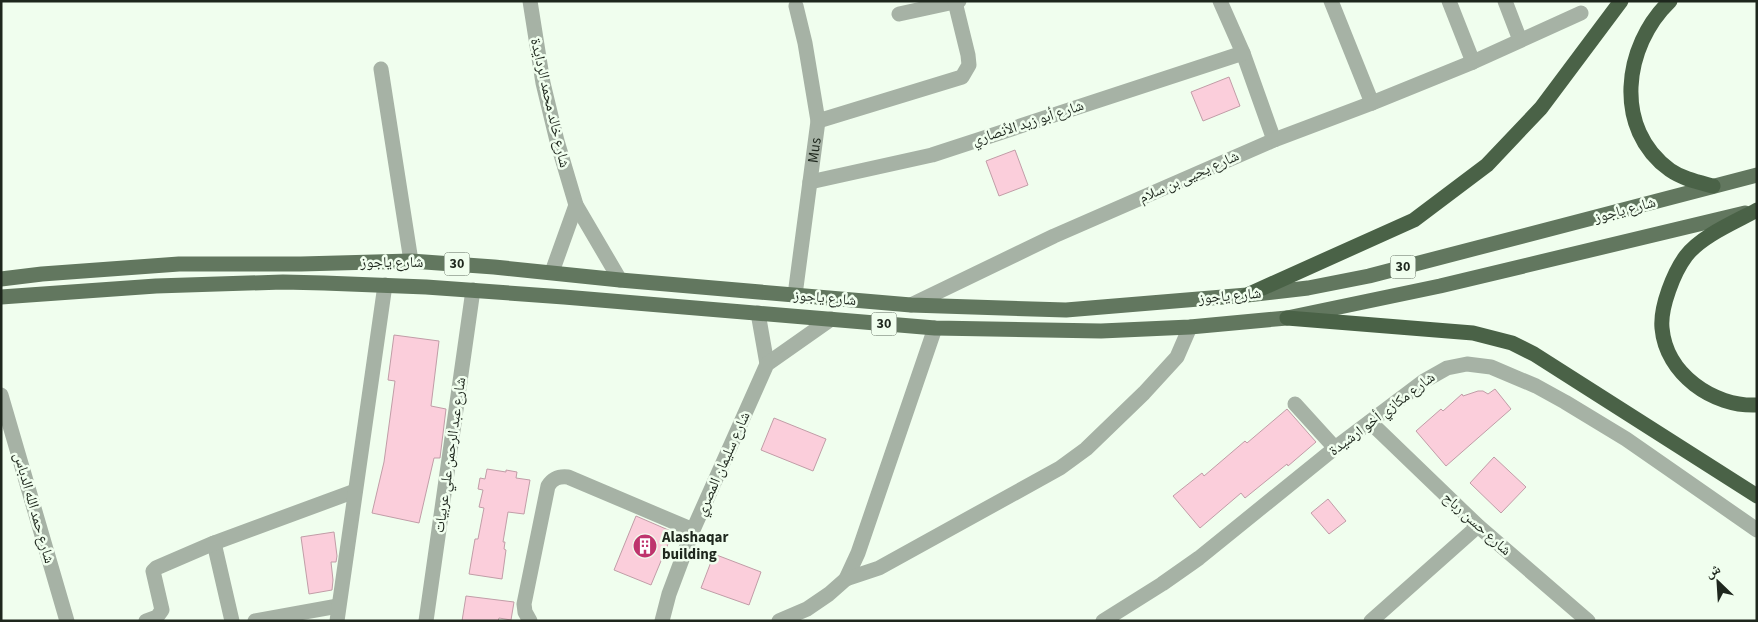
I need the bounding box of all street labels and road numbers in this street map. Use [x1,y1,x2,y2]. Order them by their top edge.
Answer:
street label: شارع خالد محمد الردايدة [525,36,575,170]
street label: شارع أبو زيد الأنصاري [969,95,1087,152]
street label: Mus [802,136,826,164]
street label: شارع يحيى بن سلام [1136,145,1243,208]
street label: شارع ياجوز [1591,192,1658,229]
street label: شارع ياجوز [360,252,424,273]
road number: 30 [444,252,470,276]
road number: 30 [1390,256,1416,278]
street label: شارع ياجوز [1197,283,1262,309]
street label: شارع ياجوز [792,285,857,311]
road number: 30 [872,312,896,336]
street label: شارع مكازي أخو ارشيدة [1325,367,1440,462]
street label: شارع عبد الرحمن علي عربيات [429,376,472,534]
street label: شارع سليمان المصري [691,408,756,520]
street label: شارع حمد الله الدباس [8,450,60,566]
street label: شارع حسن رباح [1438,487,1516,561]

